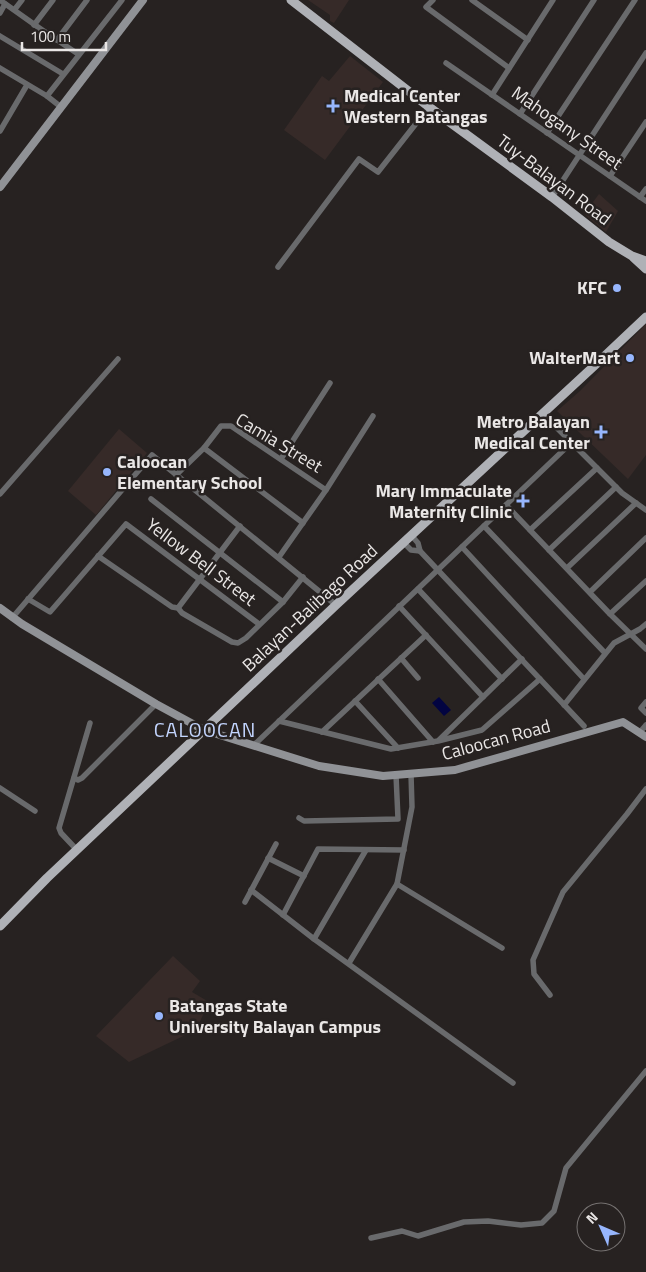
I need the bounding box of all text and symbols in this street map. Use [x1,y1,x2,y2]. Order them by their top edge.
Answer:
scale bar [22,20,106,52]
text: 100 m [30,25,71,48]
street label: Mahogany Street [506,79,629,176]
place label: Medical Center Western Batangas [344,82,488,130]
marker: Medical Center Western Batangas [326,99,340,113]
street label: Tuy-Balayan Road [491,128,617,232]
place label: KFC [577,274,607,301]
marker: KFC [611,282,623,294]
place label: WalterMart [529,344,620,371]
marker: WalterMart [624,352,636,364]
street label: Camia Street [231,406,328,480]
place label: Metro Balayan Medical Center [474,408,590,456]
marker: Metro Balayan Medical Center [594,425,608,439]
place label: Caloocan Elementary School [117,448,262,496]
marker: Caloocan Elementary School [101,466,113,478]
place label: Mary Immaculate Maternity Clinic [375,477,512,525]
marker: Mary Immaculate Maternity Clinic [516,494,530,508]
street label: Yellow Bell Street [141,511,263,612]
street label: Balayan-Balibago Road [236,538,383,678]
street label: Caloocan Road [439,712,553,767]
district label: CALOOCAN [154,714,256,745]
place label: Batangas State University Balayan Campus [169,992,381,1040]
marker: Batangas State University Balayan Campus [153,1010,165,1022]
north arrow [576,1202,626,1252]
text: N [581,1207,602,1228]

